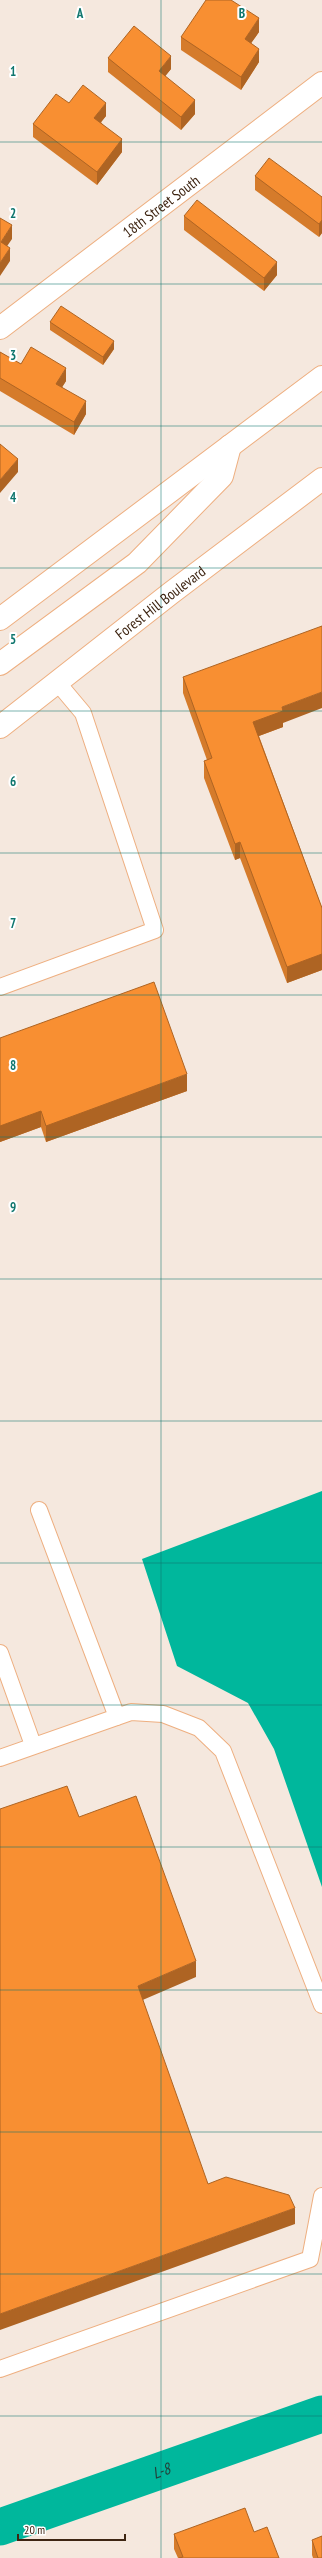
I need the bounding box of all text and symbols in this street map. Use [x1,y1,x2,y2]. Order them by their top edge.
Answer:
text: A [76,5,84,22]
text: B [239,5,245,22]
text: 1 [10,63,16,80]
street label: 18th Street South [118,170,203,241]
text: 2 [10,205,16,222]
text: 3 [10,347,16,364]
text: 4 [10,489,17,506]
street label: Forest Hill Boulevard [111,561,209,643]
text: 5 [10,631,16,648]
text: 6 [10,773,16,790]
text: 7 [10,915,16,932]
text: 8 [10,1057,16,1074]
text: 9 [10,1199,16,1216]
water label: L-8 [150,2457,175,2483]
scale bar [18,2516,125,2542]
text: 20 m [24,2522,45,2537]

